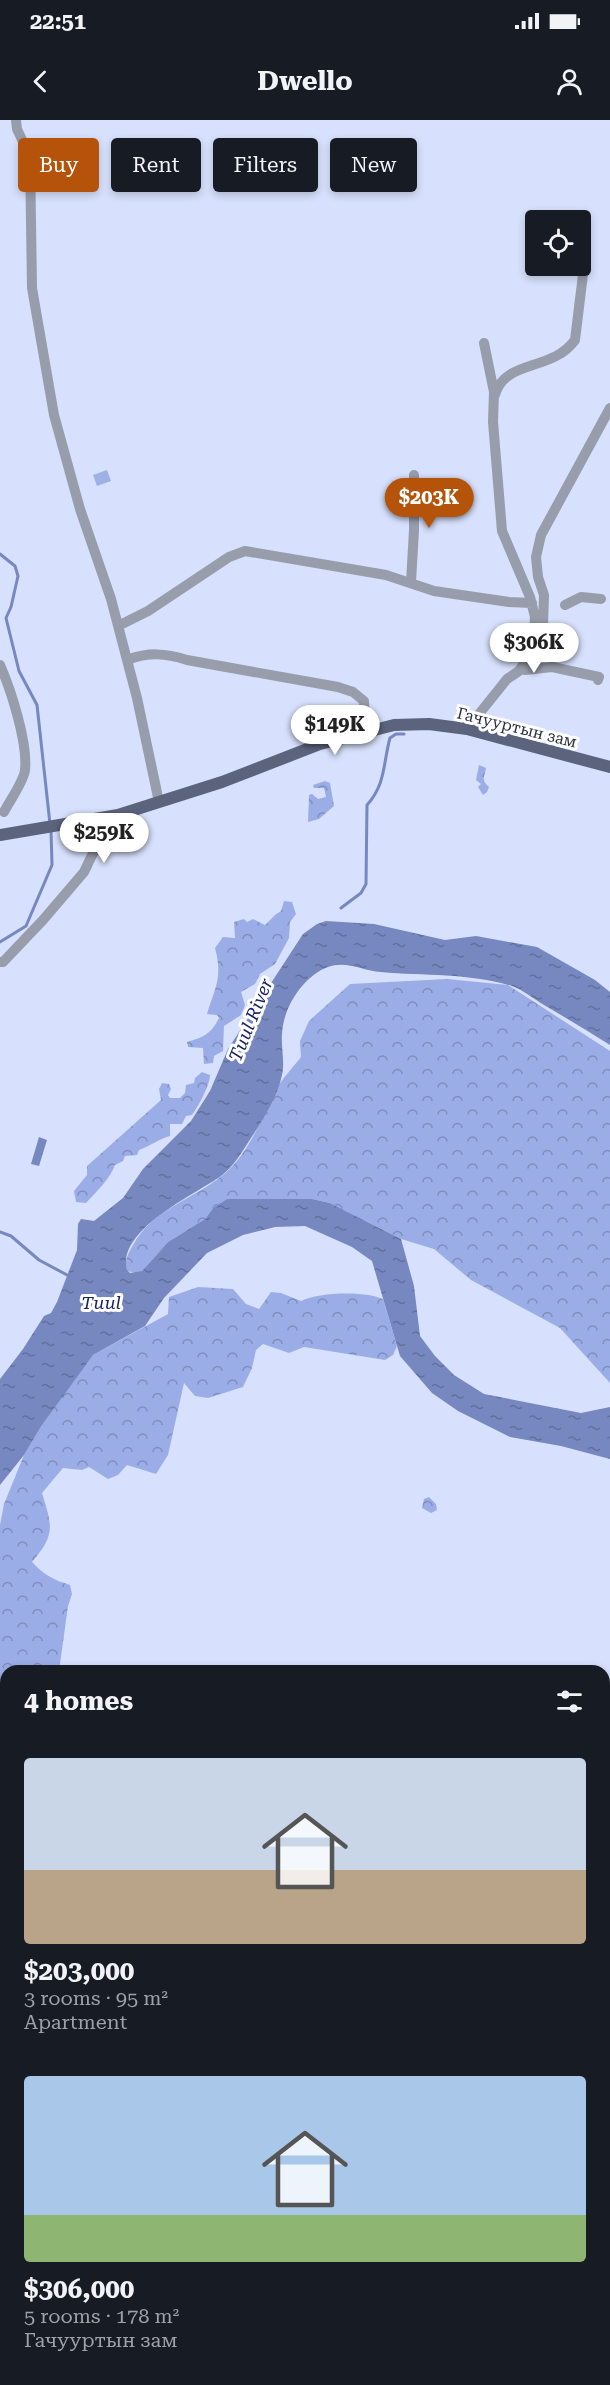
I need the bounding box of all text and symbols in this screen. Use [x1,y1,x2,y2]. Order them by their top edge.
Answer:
text: 22:51 [30,9,86,34]
icon: back [24,65,57,98]
text: Dwello [257,65,353,97]
icon: person [553,65,586,98]
chip: Buy [18,138,99,192]
chip: Rent [111,138,201,192]
chip: Filters [213,138,318,192]
chip: New [330,138,417,192]
map controls [525,210,591,276]
button: locate [525,210,591,276]
pin: $203K [387,478,471,529]
text: $203K [399,485,459,509]
pin: $306K [492,623,576,674]
text: $306K [504,630,564,654]
street label: Гачууртын зам [455,703,579,752]
pin: $149K [293,705,377,756]
text: $149K [305,712,365,736]
pin: $259K [62,813,146,864]
text: $259K [74,820,134,844]
water label: Tuul River [224,975,277,1064]
water label: Tuul [81,1292,121,1313]
icon: filters [553,1685,586,1718]
text: 4 homes [24,1686,133,1716]
icon: home [251,1797,359,1905]
text: $203,000 [24,1956,134,1986]
text: 3 rooms · 95 m² [24,1986,168,2010]
text: Apartment [24,2010,127,2034]
icon: home [251,2115,359,2223]
text: $306,000 [24,2274,134,2304]
text: 5 rooms · 178 m² [24,2304,179,2328]
text: Гачууртын зам [24,2328,178,2352]

